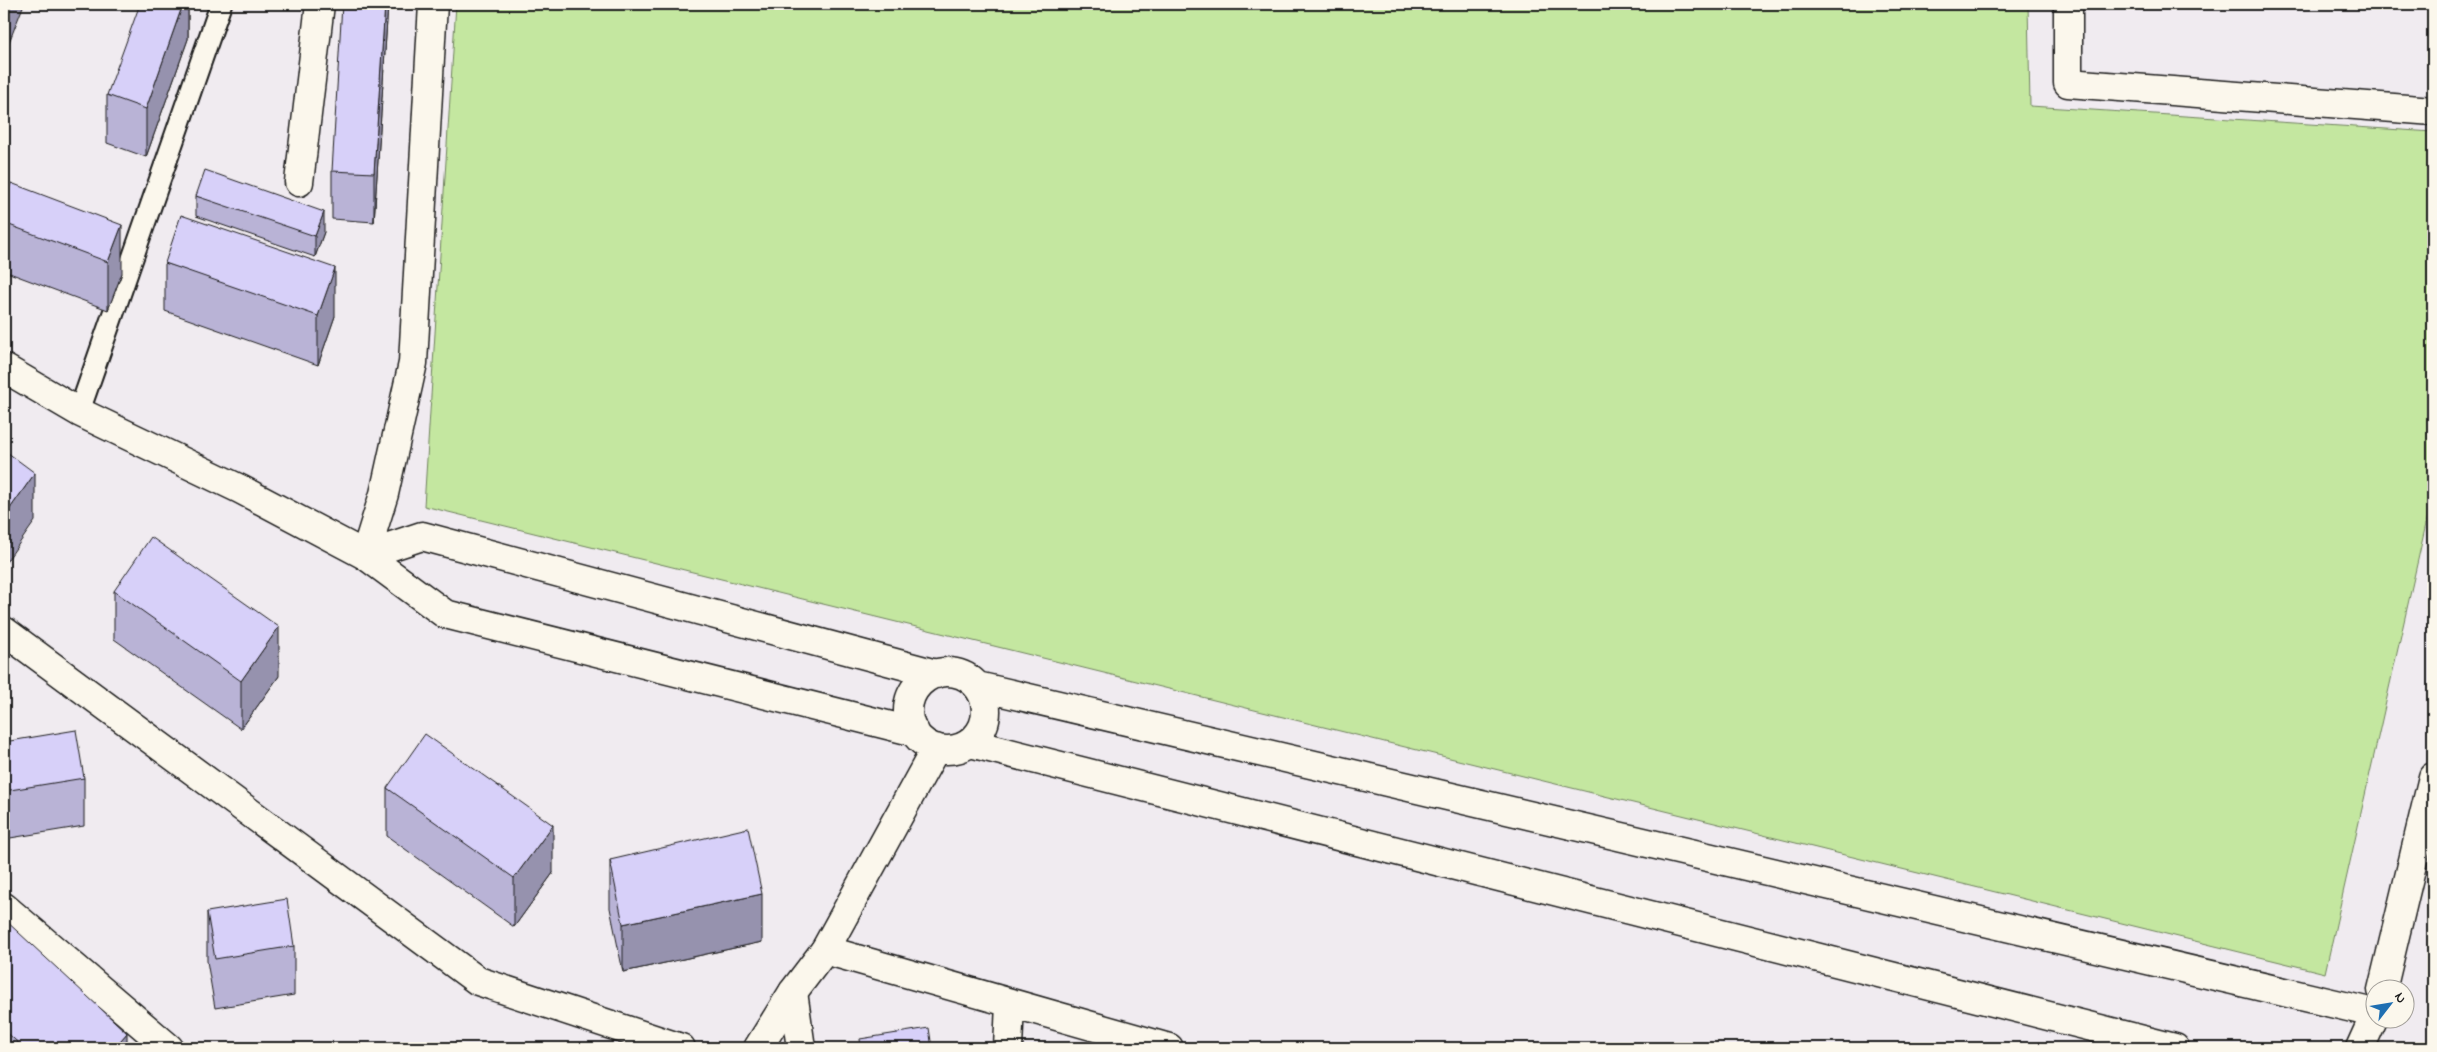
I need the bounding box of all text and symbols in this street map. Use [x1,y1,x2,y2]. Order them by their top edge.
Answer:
north arrow [2364,980,2414,1030]
text: N [2388,989,2411,1008]

